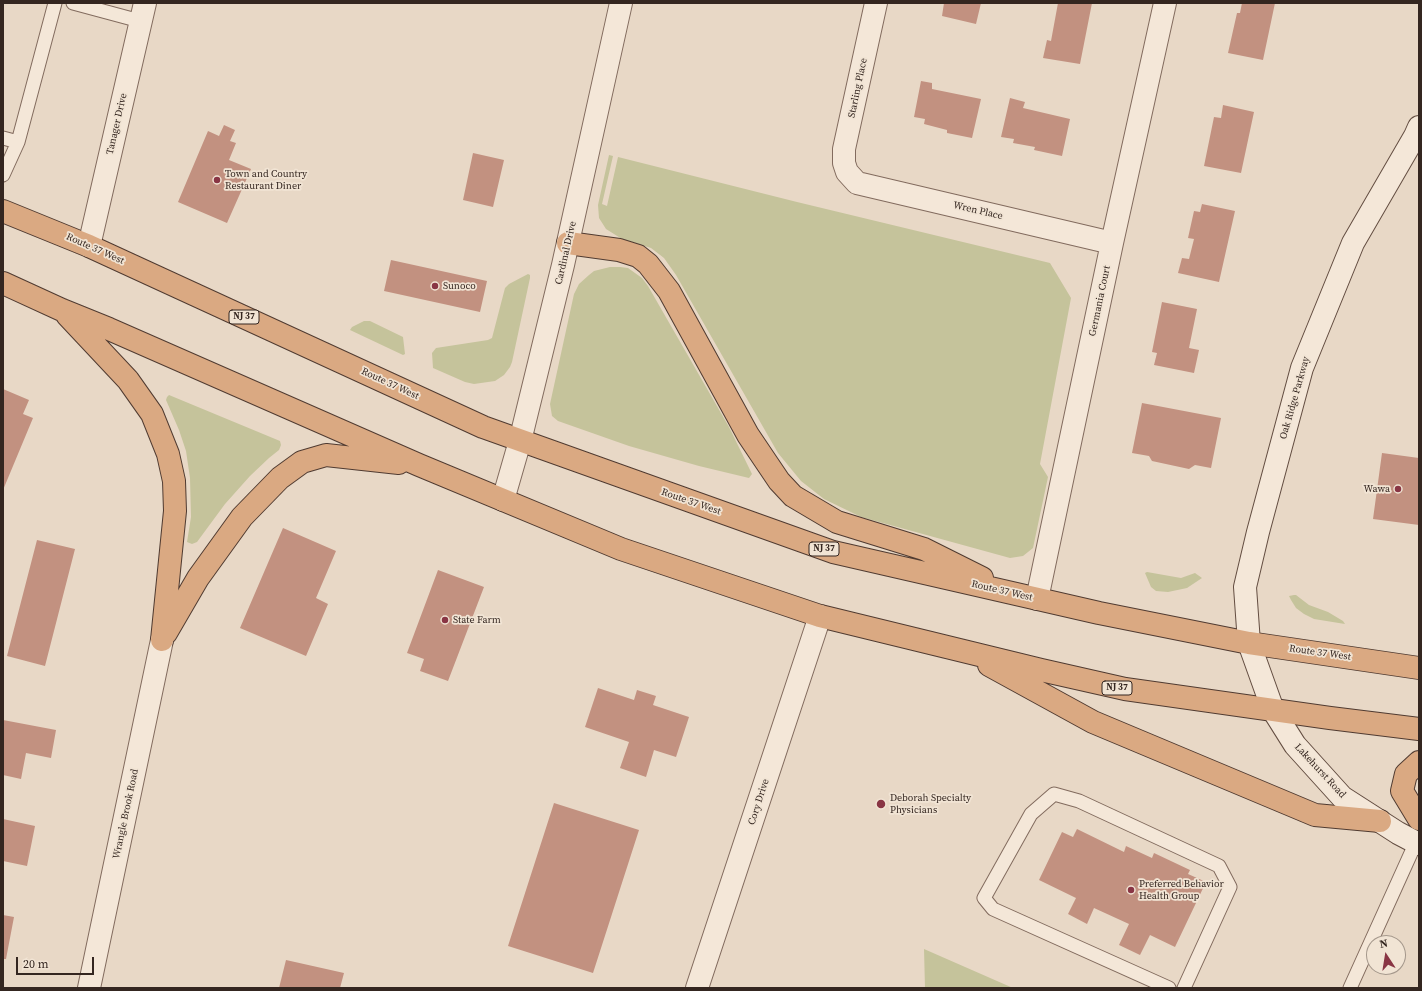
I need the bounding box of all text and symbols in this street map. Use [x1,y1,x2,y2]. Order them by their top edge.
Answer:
street label: Starling Place [846,57,870,119]
street label: Tanager Drive [104,92,130,156]
place label: Town and Country Restaurant Diner [225,168,307,192]
marker: Town and Country Restaurant Diner [212,175,222,185]
street label: Wren Place [952,199,1004,223]
street label: Cardinal Drive [553,220,579,286]
street label: Route 37 West [64,231,126,267]
street label: Germania Court [1087,265,1113,337]
place label: Sunoco [443,280,476,292]
marker: Sunoco [430,281,440,291]
road number: NJ 37 [229,310,259,324]
street label: Oak Ridge Parkway [1277,355,1313,441]
street label: Route 37 West [359,365,421,403]
place label: Wawa [1364,483,1390,495]
marker: Wawa [1393,484,1403,494]
street label: Route 37 West [660,486,722,518]
road number: NJ 37 [809,542,839,556]
street label: Route 37 West [970,578,1034,604]
place label: State Farm [453,614,501,626]
marker: State Farm [440,615,450,625]
street label: Route 37 West [1288,643,1352,663]
road number: NJ 37 [1102,681,1132,695]
street label: Lakehurst Road [1292,741,1348,801]
street label: Wrangle Brook Road [111,768,141,860]
street label: Cory Drive [746,777,772,827]
place label: Deborah Specialty Physicians [890,792,971,816]
marker: Deborah Specialty Physicians [875,798,887,810]
place label: Preferred Behavior Health Group [1139,878,1224,902]
marker: Preferred Behavior Health Group [1126,885,1136,895]
north arrow [1366,935,1406,975]
text: N [1378,936,1389,952]
scale bar [18,949,96,975]
text: 20 m [23,956,49,972]

